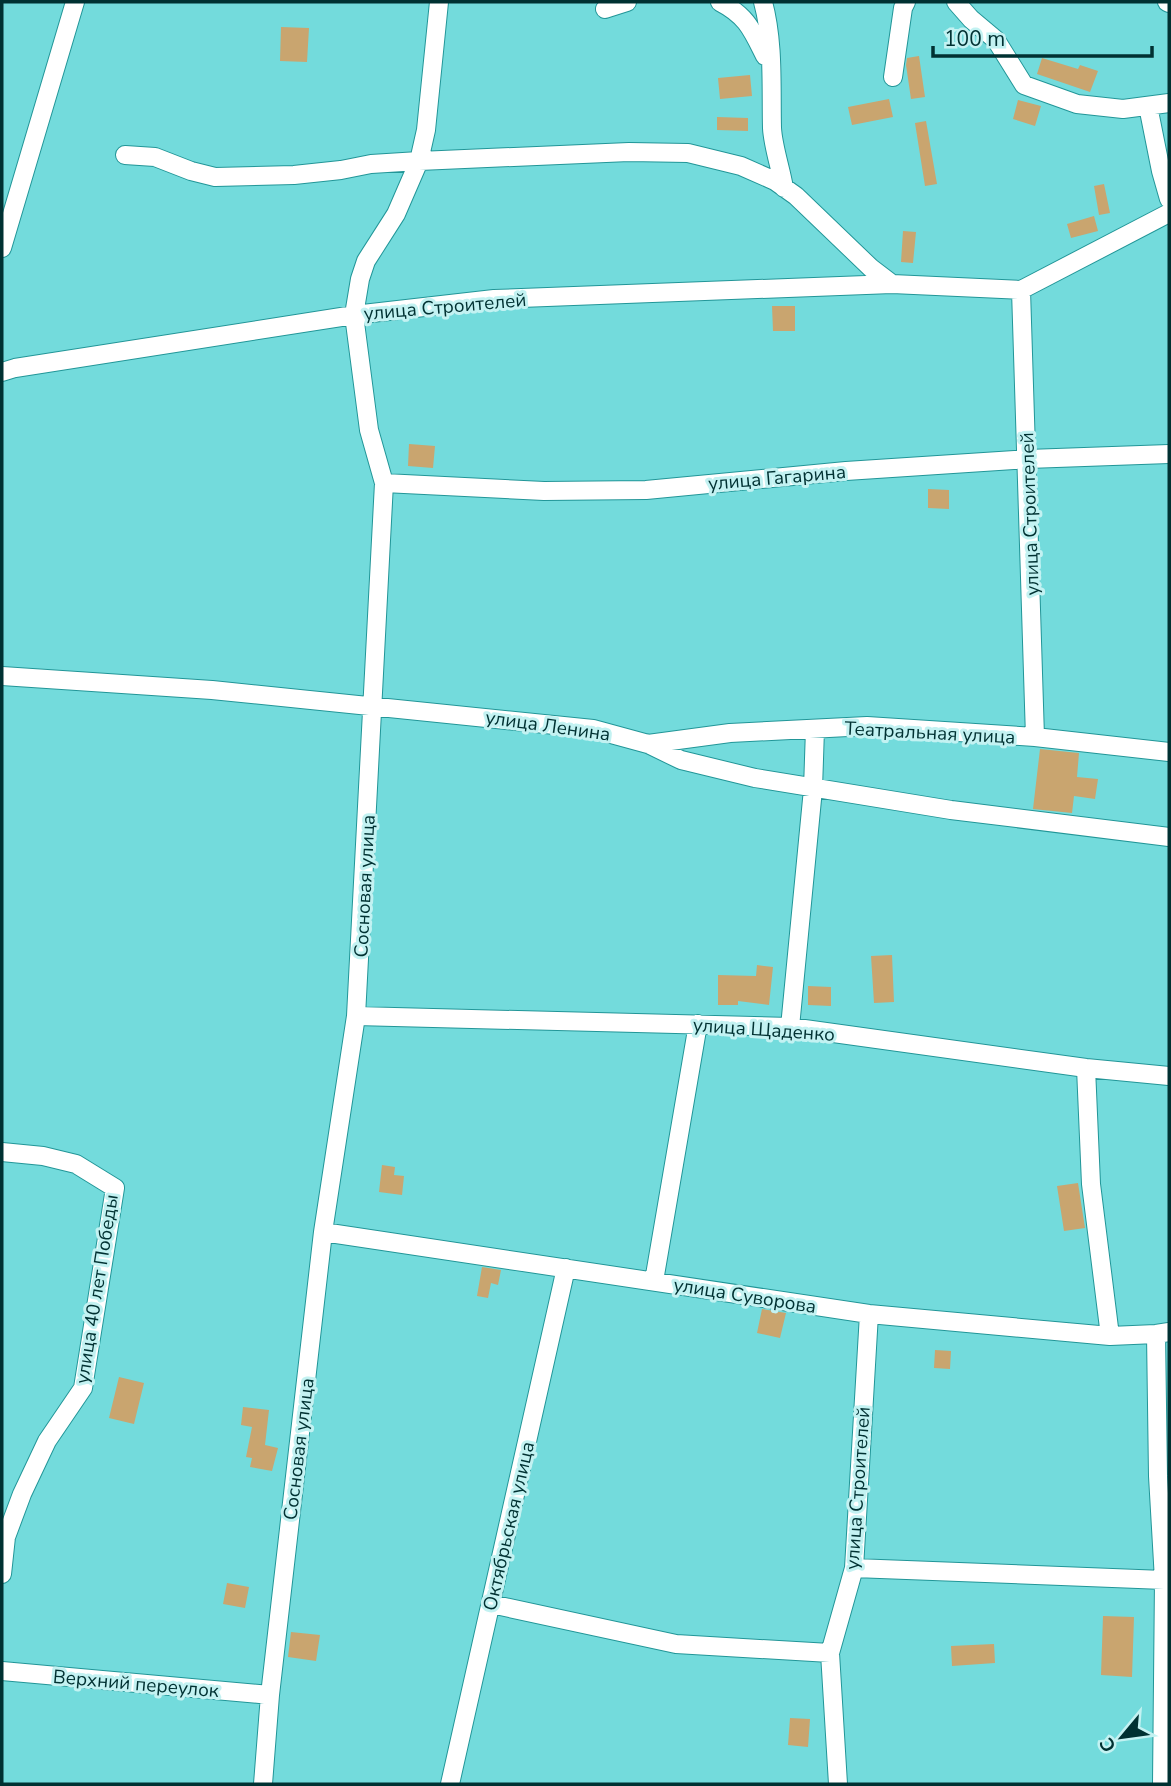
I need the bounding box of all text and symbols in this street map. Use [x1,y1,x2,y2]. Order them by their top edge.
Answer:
scale bar [933,14,1152,58]
text: 100 m [944,25,1005,53]
street label: улица Строителей [363,287,528,327]
street label: улица Строителей [1014,432,1046,596]
street label: улица Гагарина [707,459,847,497]
street label: улица Ленина [484,704,612,748]
street label: Театральная улица [844,716,1016,750]
street label: Сосновая улица [348,814,382,958]
street label: улица Щаденко [692,1012,836,1048]
street label: улица 40 лет Победы [69,1193,125,1386]
street label: улица Суворова [672,1272,818,1320]
street label: Сосновая улица [277,1377,321,1522]
street label: улица Строителей [839,1406,877,1570]
street label: Октябрьская улица [477,1439,541,1613]
street label: Верхний переулок [52,1664,220,1704]
north arrow [1087,1702,1157,1772]
text: С [1093,1733,1123,1757]

